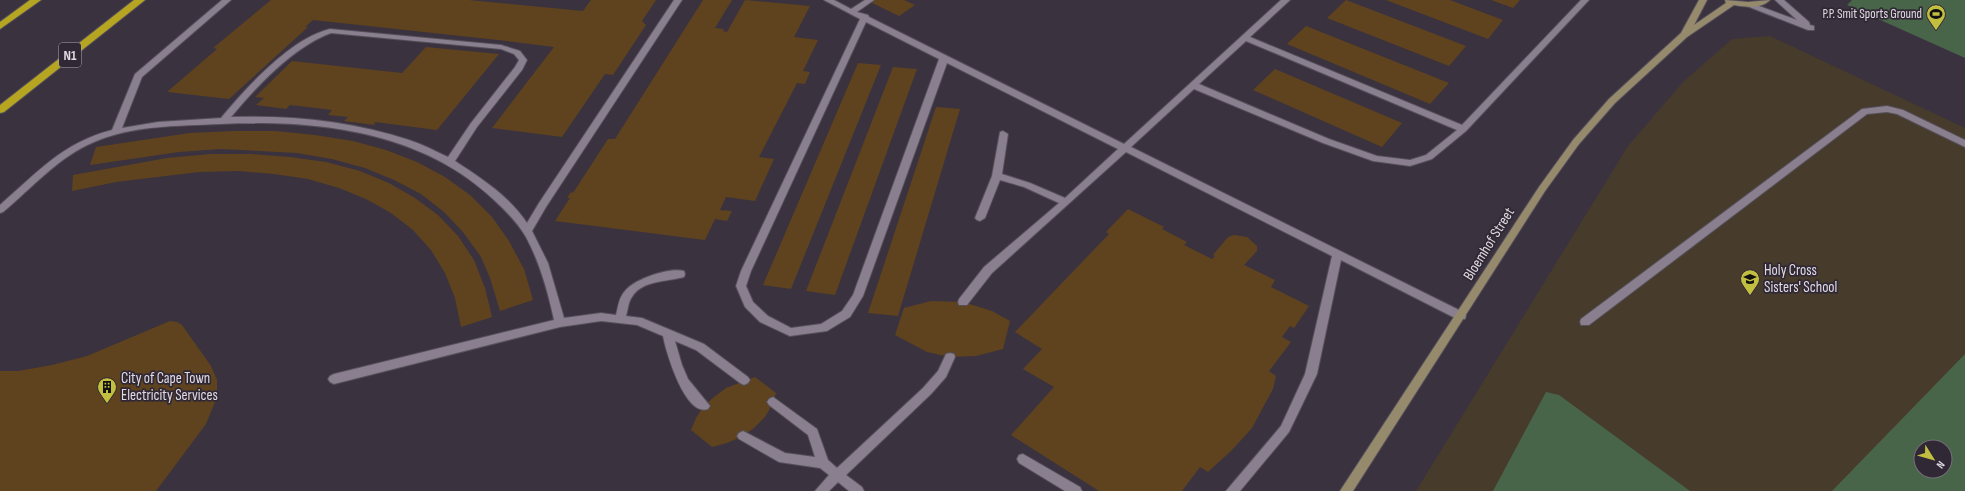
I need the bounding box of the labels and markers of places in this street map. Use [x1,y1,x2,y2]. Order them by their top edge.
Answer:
sports icon: P.P. Smit Sports Ground [1925,3,1947,31]
place label: P.P. Smit Sports Ground [1823,6,1922,22]
place label: Holy Cross Sisters' School [1764,261,1837,297]
school or university icon: Holy Cross Sisters' School [1739,268,1761,296]
place label: City of Cape Town Electricity Services [121,369,218,405]
building icon: City of Cape Town Electricity Services [96,376,118,404]

